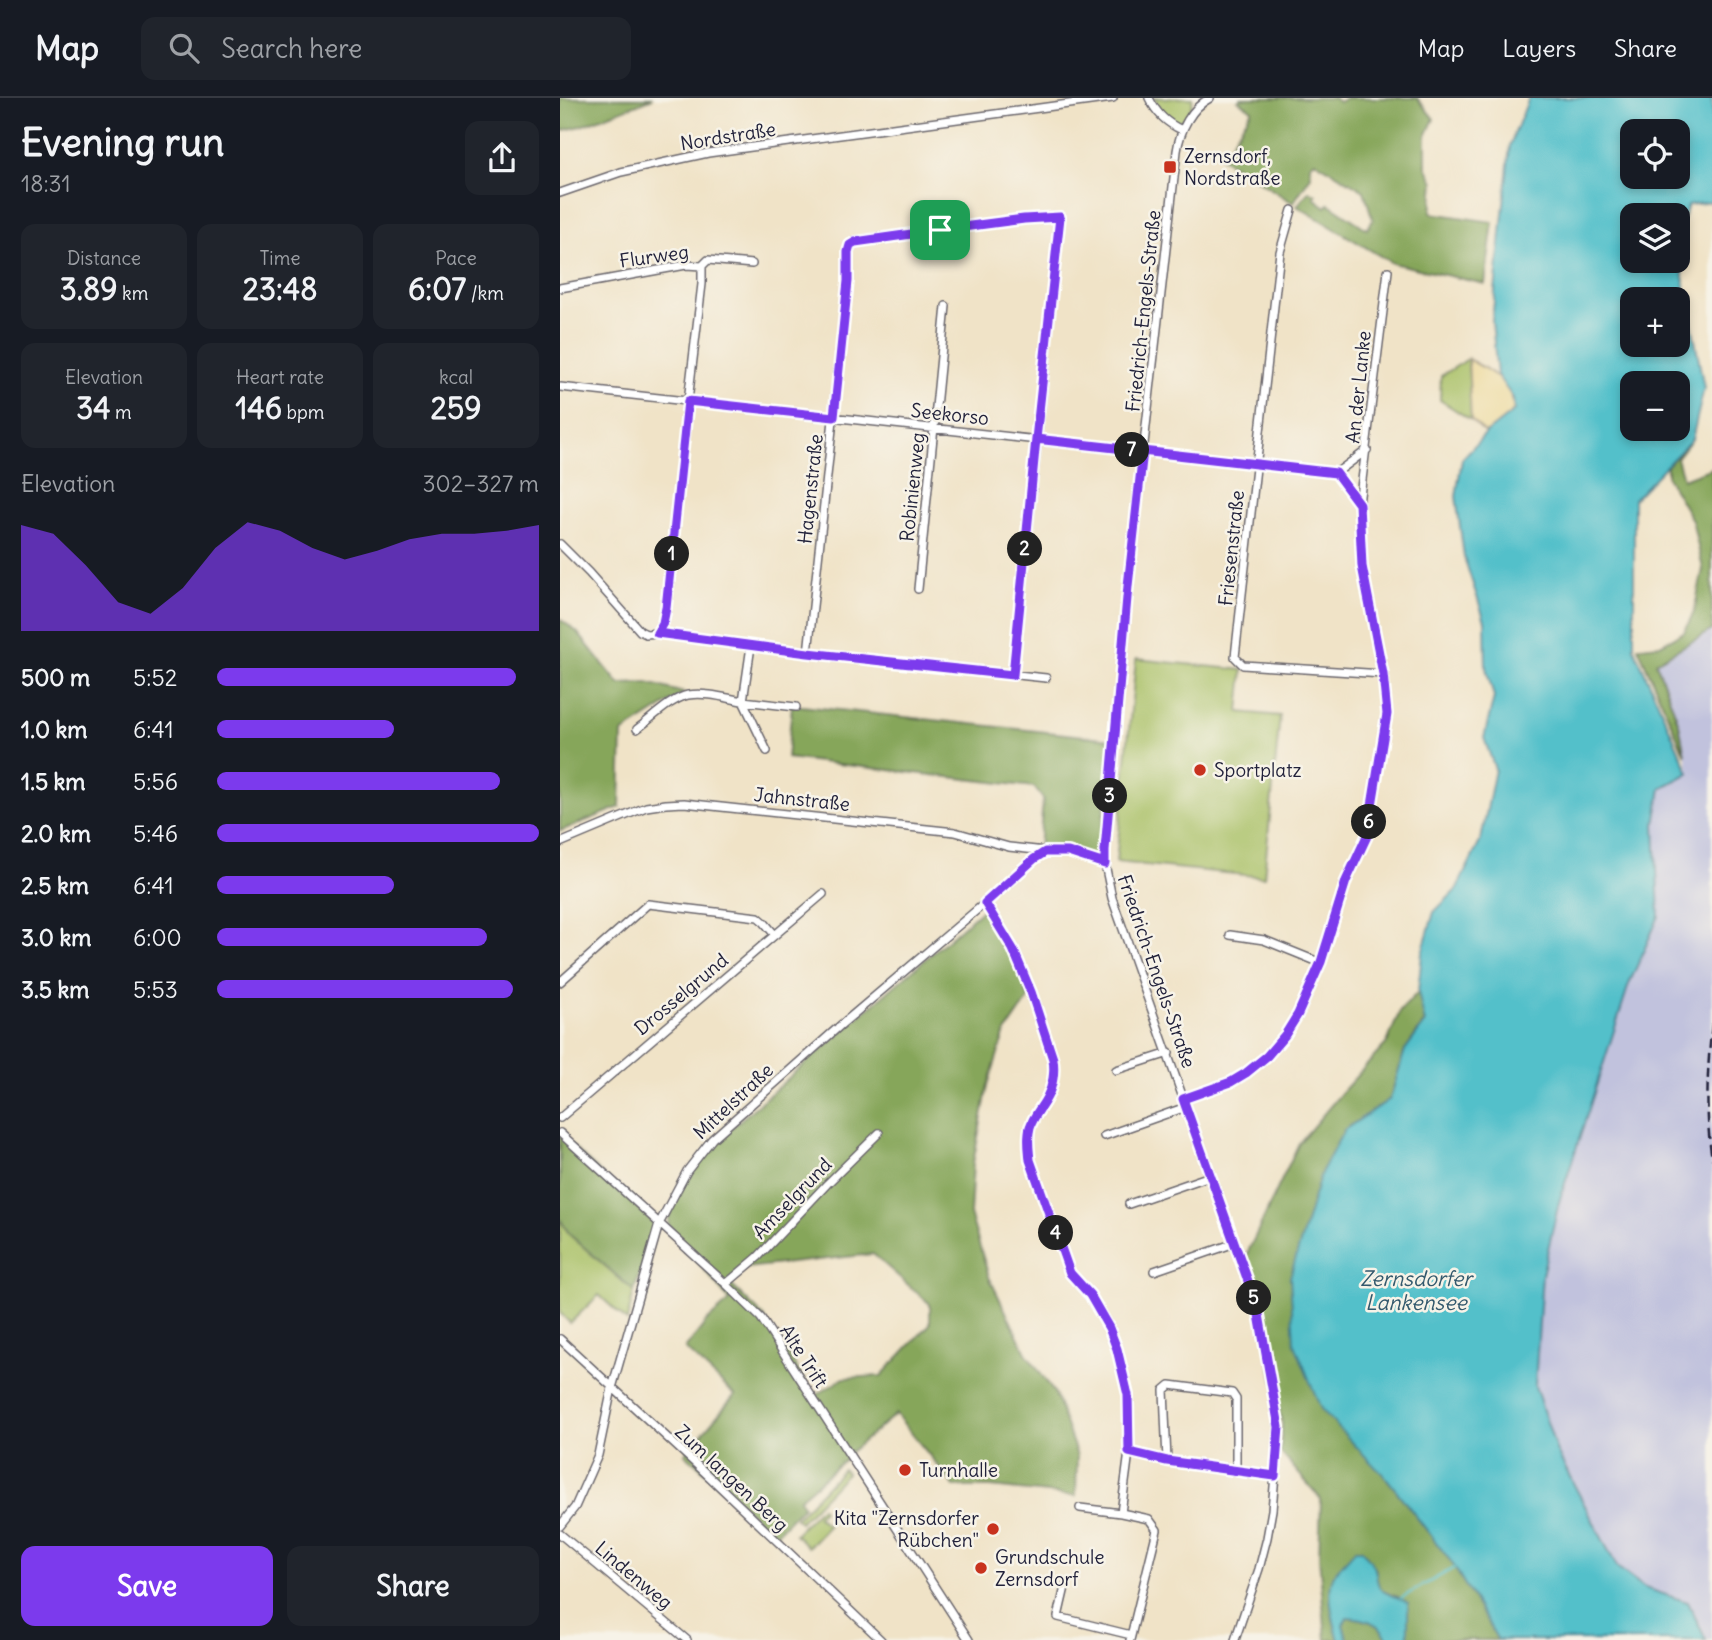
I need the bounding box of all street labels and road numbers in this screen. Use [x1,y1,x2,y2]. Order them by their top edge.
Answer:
street label: Nordstraße [679,117,777,155]
street label: Friedrich-Engels-Straße [1120,209,1166,413]
street label: Flurweg [618,239,690,273]
street label: An der Lanke [1340,329,1376,445]
street label: Seekorso [910,398,990,430]
street label: Robinienweg [894,431,930,543]
street label: Hagenstraße [792,433,828,545]
street label: Friesenstraße [1213,489,1249,607]
street label: Jahnstraße [753,782,851,816]
street label: Friedrich-Engels-Straße [1113,871,1201,1071]
street label: Drosselgrund [629,948,733,1040]
street label: Mittelstraße [688,1058,778,1144]
street label: Amselgrund [747,1152,837,1244]
street label: Alte Trift [775,1320,833,1392]
street label: Zum langen Berg [670,1419,794,1537]
street label: Lindenweg [590,1536,678,1614]

